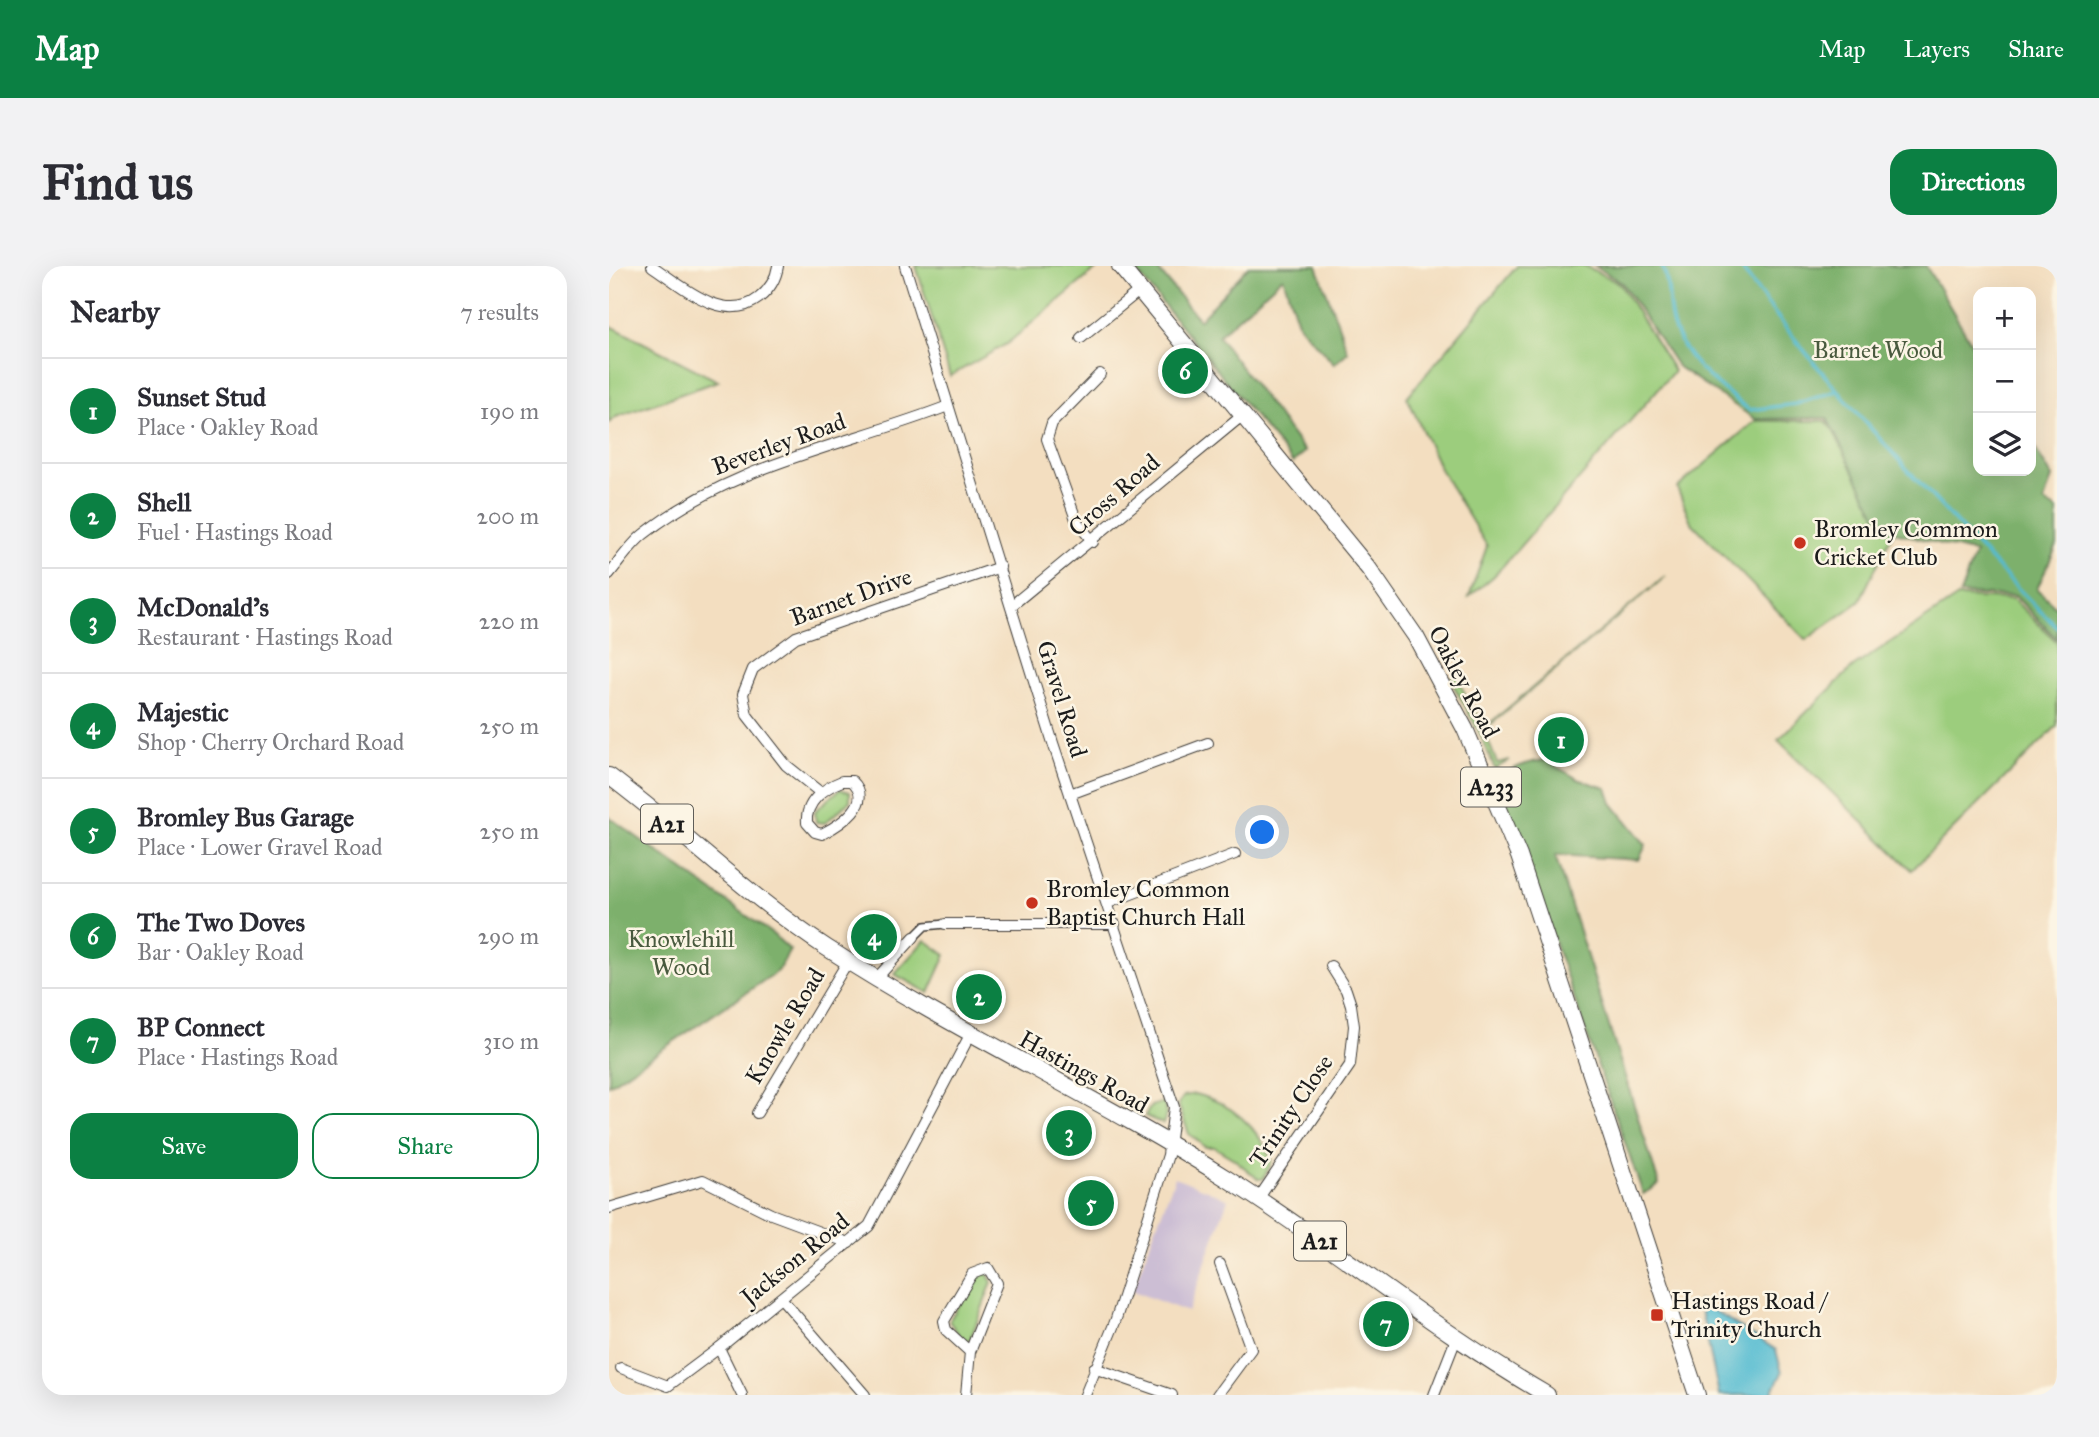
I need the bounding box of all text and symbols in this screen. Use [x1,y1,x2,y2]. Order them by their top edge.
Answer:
text: Map [35,29,99,69]
text: Map [1819,34,1866,64]
text: Layers [1904,34,1970,64]
text: Share [2008,34,2064,64]
button: Directions [1890,149,2057,215]
text: Find us [42,153,193,212]
map controls [1973,287,2036,476]
button: + [1973,287,2036,350]
text: Nearby [70,294,160,330]
text: 7 results [460,298,539,326]
park label: Barnet Wood [1813,335,1943,365]
pin: 6 [1162,345,1208,397]
button: − [1973,350,2036,413]
text: Sunset Stud [137,381,266,413]
text: 1 [88,397,98,425]
text: 190 m [480,397,539,425]
street label: Beverley Road [708,406,850,482]
text: Place · Oakley Road [137,413,319,441]
button: layers [1973,413,2036,476]
street label: Cross Road [1062,447,1166,543]
text: Shell [137,486,191,518]
text: 2 [87,502,99,530]
text: 200 m [477,502,539,530]
place label: Bromley Common Cricket Club [1814,514,1998,572]
text: Fuel · Hastings Road [137,518,333,546]
marker: Bromley Common Cricket Club [1792,535,1808,551]
street label: Barnet Drive [786,561,916,633]
text: McDonald's [137,591,269,623]
text: 3 [88,607,98,635]
text: 220 m [479,607,539,635]
street label: Oakley Road [1422,620,1506,744]
text: Restaurant · Hastings Road [137,623,393,651]
street label: Gravel Road [1030,637,1094,761]
text: Majestic [137,696,229,728]
text: 4 [87,712,99,740]
text: 250 m [479,712,539,740]
pin: 1 [1538,714,1584,766]
text: Shop · Cherry Orchard Road [137,728,404,756]
road number: A233 [1461,768,1521,806]
text: Bromley Bus Garage [137,801,354,833]
road number: A21 [641,804,693,844]
your location [1245,815,1279,849]
text: 5 [88,817,98,845]
text: 250 m [479,817,539,845]
text: Place · Lower Gravel Road [137,833,382,861]
place label: Bromley Common Baptist Church Hall [1046,874,1246,932]
marker: Bromley Common Baptist Church Hall [1024,895,1040,911]
text: The Two Doves [137,906,305,938]
pin: 4 [851,911,897,963]
text: 6 [87,922,99,950]
text: 290 m [478,922,539,950]
park label: Knowlehill Wood [627,924,735,982]
text: Bar · Oakley Road [137,938,304,966]
street label: Knowle Road [739,962,831,1090]
pin: 2 [956,971,1002,1023]
text: BP Connect [137,1011,265,1043]
street label: Hastings Road [1014,1024,1154,1120]
text: 7 [87,1027,99,1055]
text: 310 m [483,1027,539,1055]
text: Place · Hastings Road [137,1043,338,1071]
street label: Trinity Close [1242,1049,1340,1173]
pin: 3 [1046,1107,1092,1159]
button: Save [70,1113,298,1179]
button: Share [312,1113,539,1179]
pin: 5 [1068,1177,1114,1229]
street label: Jackson Road [732,1206,855,1314]
road number: A21 [1294,1222,1346,1260]
place label: Hastings Road / Trinity Church [1671,1286,1829,1344]
pin: 7 [1363,1298,1409,1350]
marker: Hastings Road / Trinity Church [1649,1307,1665,1323]

